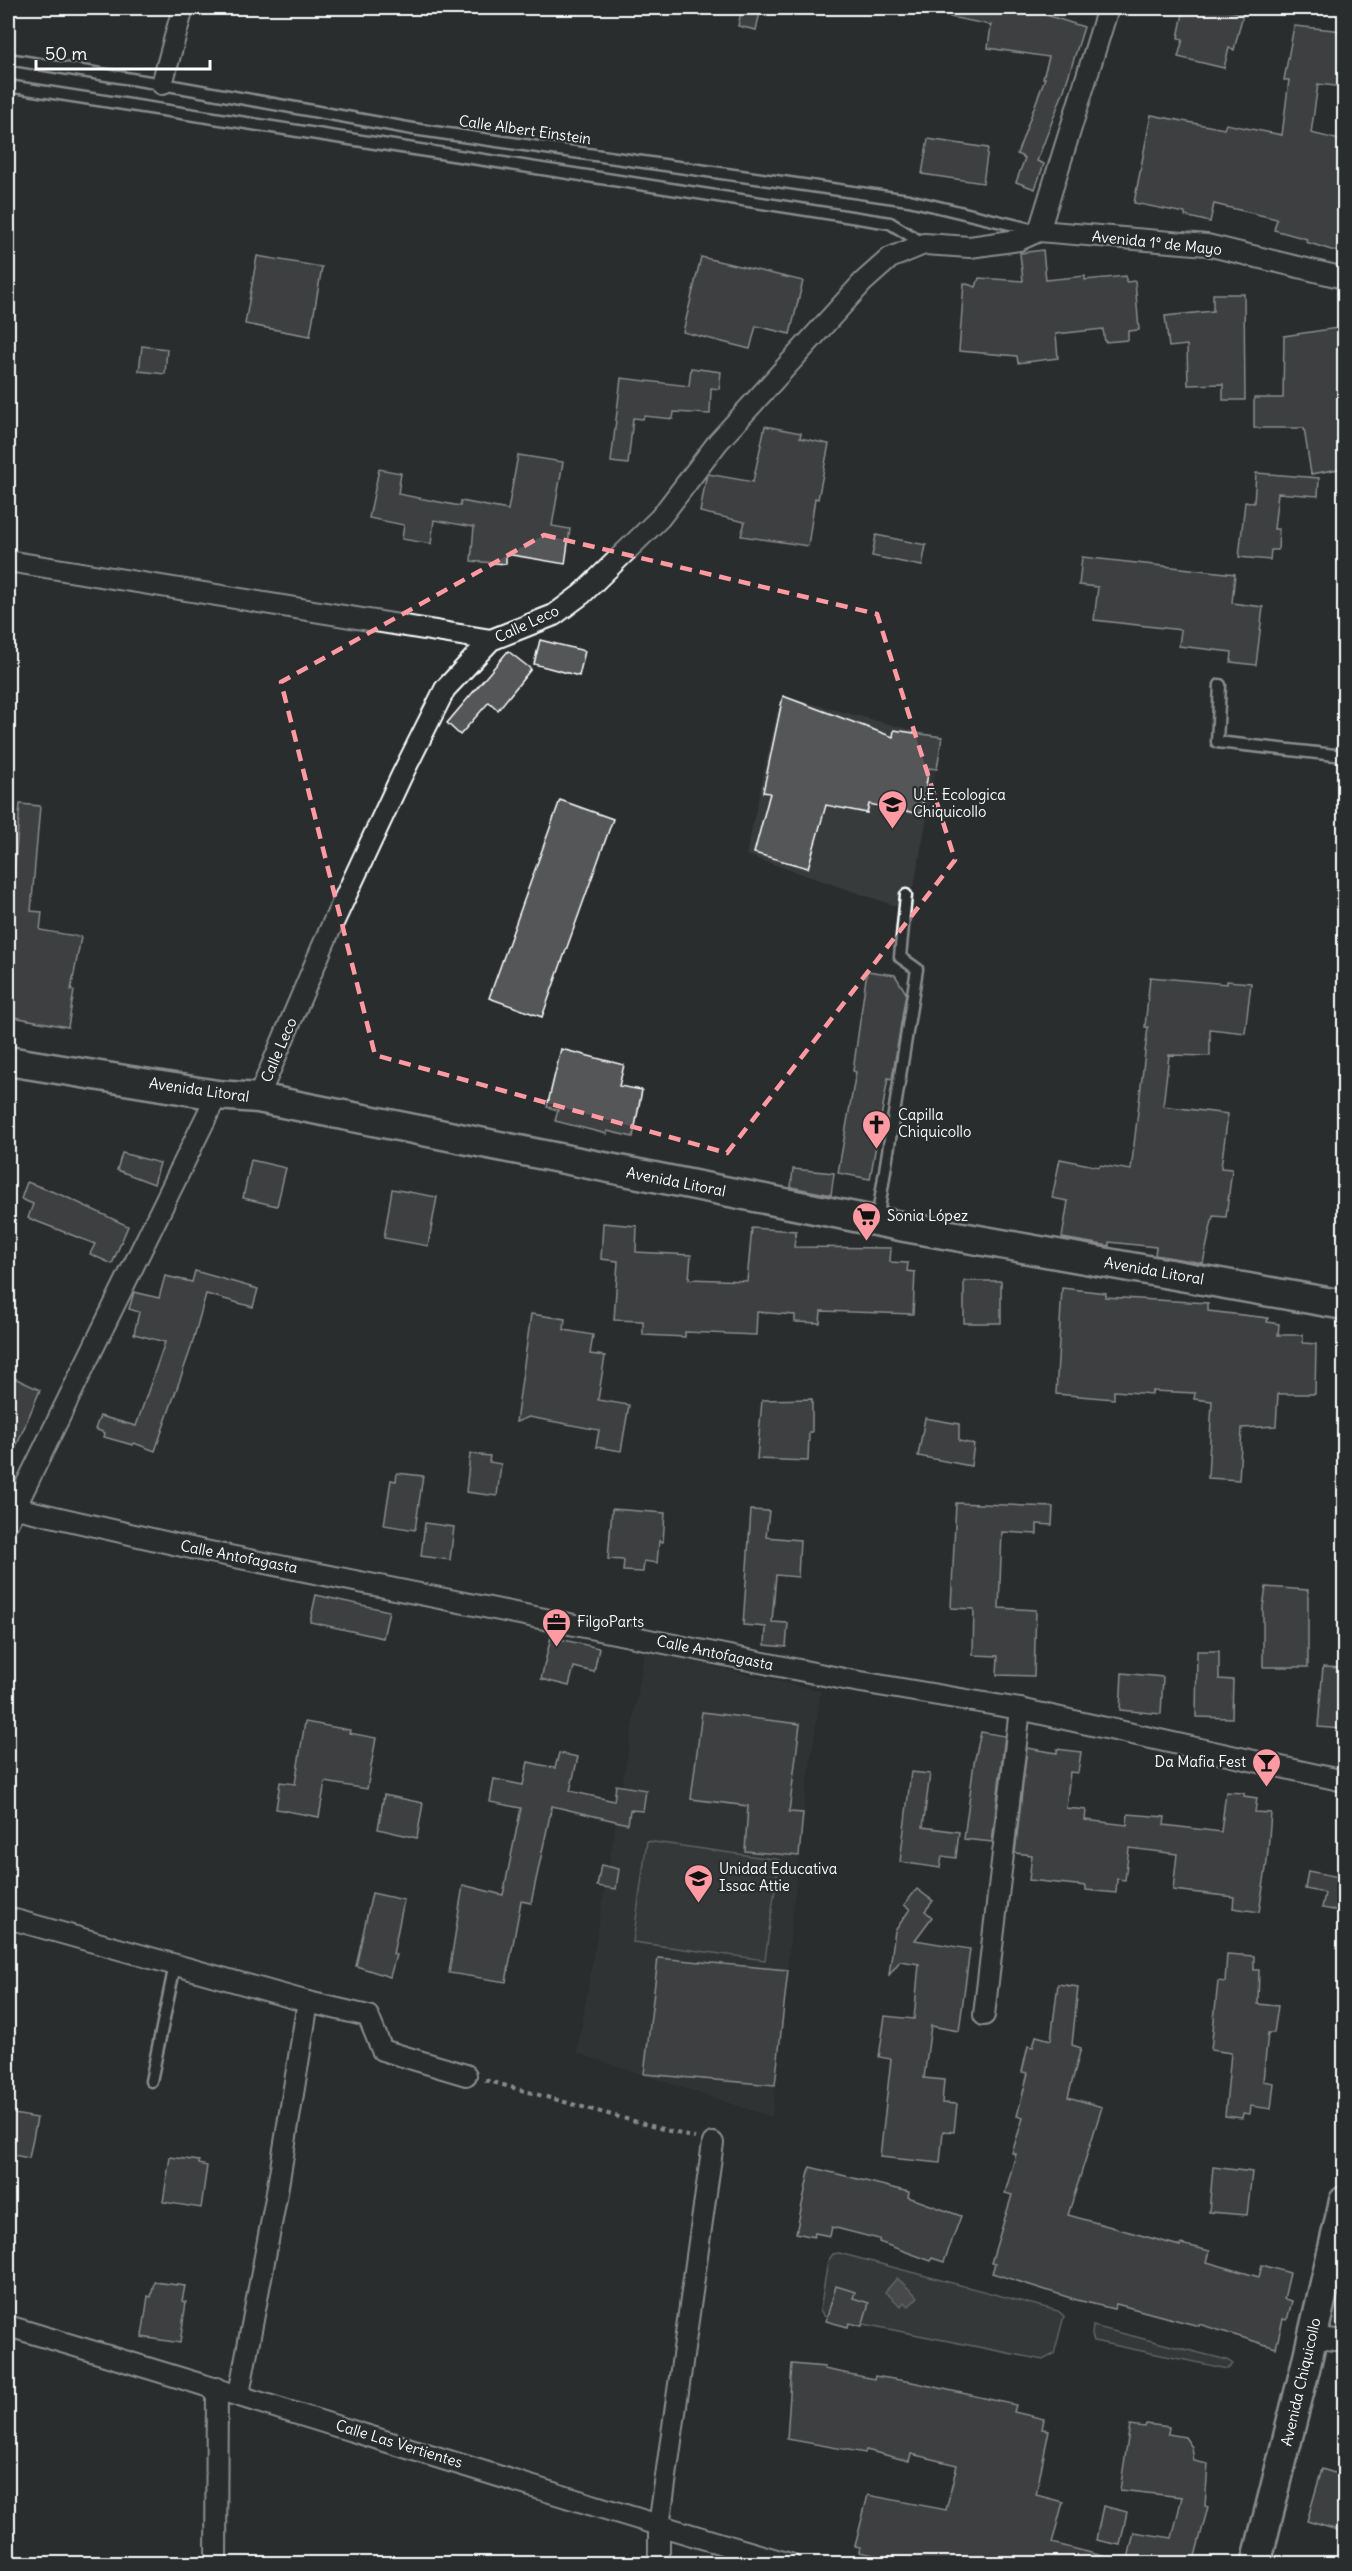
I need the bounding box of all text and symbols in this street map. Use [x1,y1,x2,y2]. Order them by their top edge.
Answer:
scale bar [36,33,210,71]
text: 50 m [45,42,87,65]
street label: Calle Albert Einstein [458,111,593,148]
street label: Avenida 1º de Mayo [1091,226,1223,259]
street label: Calle Leco [492,600,562,647]
place label: U.E. Ecologica Chiquicollo [913,785,1006,821]
school or university icon: U.E. Ecologica Chiquicollo [876,788,908,830]
street label: Calle Leco [256,1015,301,1085]
street label: Avenida Litoral [148,1073,250,1106]
place label: Capilla Chiquicollo [898,1105,971,1141]
church icon: Capilla Chiquicollo [861,1108,893,1150]
street label: Avenida Litoral [625,1163,727,1200]
supermarket icon: Sonia López [850,1200,882,1242]
place label: Sonia López [887,1206,968,1225]
street label: Avenida Litoral [1103,1252,1205,1289]
street label: Calle Antofagasta [179,1536,300,1577]
office icon: FilgoParts [540,1606,572,1648]
place label: FilgoParts [577,1612,644,1631]
street label: Calle Antofagasta [655,1631,776,1674]
bar icon: Da Mafia Fest [1251,1746,1283,1788]
place label: Da Mafia Fest [1155,1752,1246,1771]
place label: Unidad Educativa Issac Attie [719,1859,838,1895]
school or university icon: Unidad Educativa Issac Attie [682,1862,714,1904]
street label: Avenida Chiquicollo [1276,2316,1325,2448]
street label: Calle Las Vertientes [333,2415,465,2472]

